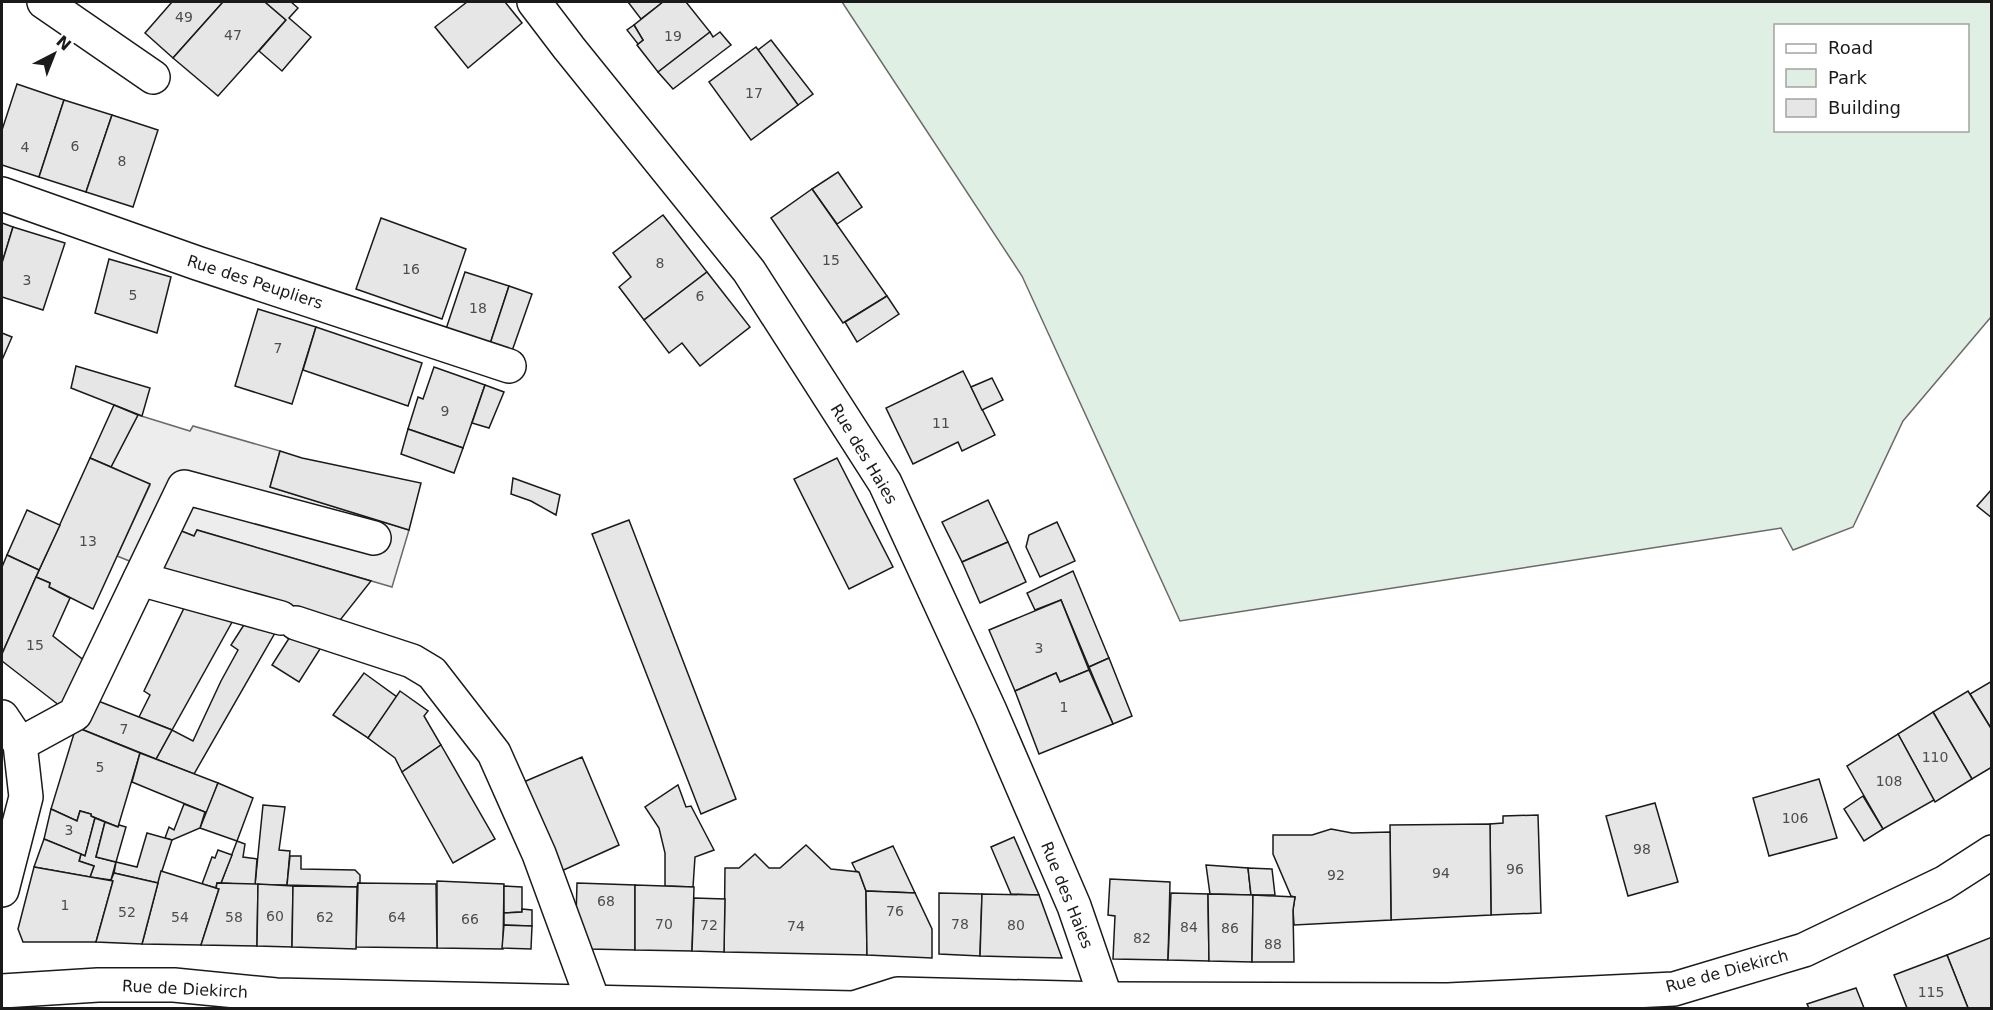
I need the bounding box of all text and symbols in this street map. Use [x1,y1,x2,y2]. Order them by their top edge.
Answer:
house number: 49 [175,9,193,25]
north arrow [24,24,84,84]
legend [1774,24,1969,132]
house number: 47 [224,27,242,43]
house number: 19 [664,28,682,44]
text: N [52,32,75,55]
text: Road [1828,37,1873,58]
text: Park [1828,67,1867,88]
house number: 17 [745,85,763,101]
text: Building [1828,97,1901,118]
house number: 6 [71,138,80,154]
house number: 4 [21,139,30,155]
house number: 8 [118,153,126,169]
street label: Rue des Peupliers [185,251,325,313]
house number: 15 [822,252,840,268]
house number: 8 [656,255,664,271]
house number: 16 [402,261,420,277]
house number: 3 [23,272,31,288]
house number: 5 [129,287,137,303]
house number: 6 [696,288,705,304]
house number: 18 [469,300,487,316]
house number: 7 [274,340,282,356]
street label: Rue des Haies [827,401,901,507]
house number: 9 [441,403,449,419]
house number: 11 [932,415,950,431]
house number: 13 [79,533,97,549]
house number: 15 [26,637,44,653]
house number: 3 [1035,640,1043,656]
house number: 1 [1060,699,1068,715]
house number: 7 [120,721,128,737]
house number: 110 [1922,749,1948,765]
house number: 5 [96,759,104,775]
house number: 108 [1876,773,1902,789]
house number: 106 [1782,810,1808,826]
house number: 3 [65,822,73,838]
street label: Rue des Haies [1037,839,1097,951]
house number: 98 [1633,841,1651,857]
house number: 96 [1506,861,1524,877]
house number: 94 [1432,865,1450,881]
house number: 92 [1327,867,1345,883]
house number: 68 [597,893,615,909]
house number: 1 [61,897,69,913]
house number: 76 [886,903,904,919]
house number: 52 [118,904,136,920]
house number: 60 [266,908,284,924]
house number: 54 [171,909,189,925]
house number: 58 [225,909,243,925]
house number: 62 [316,909,334,925]
house number: 64 [388,909,406,925]
house number: 66 [461,911,479,927]
house number: 70 [655,916,673,932]
house number: 78 [951,916,969,932]
house number: 72 [700,917,718,933]
house number: 80 [1007,917,1025,933]
house number: 74 [787,918,805,934]
house number: 84 [1180,919,1198,935]
house number: 86 [1221,920,1239,936]
house number: 82 [1133,930,1151,946]
house number: 88 [1264,936,1282,952]
street label: Rue de Diekirch [1664,946,1790,996]
street label: Rue de Diekirch [122,976,248,1002]
house number: 115 [1918,984,1944,1000]

